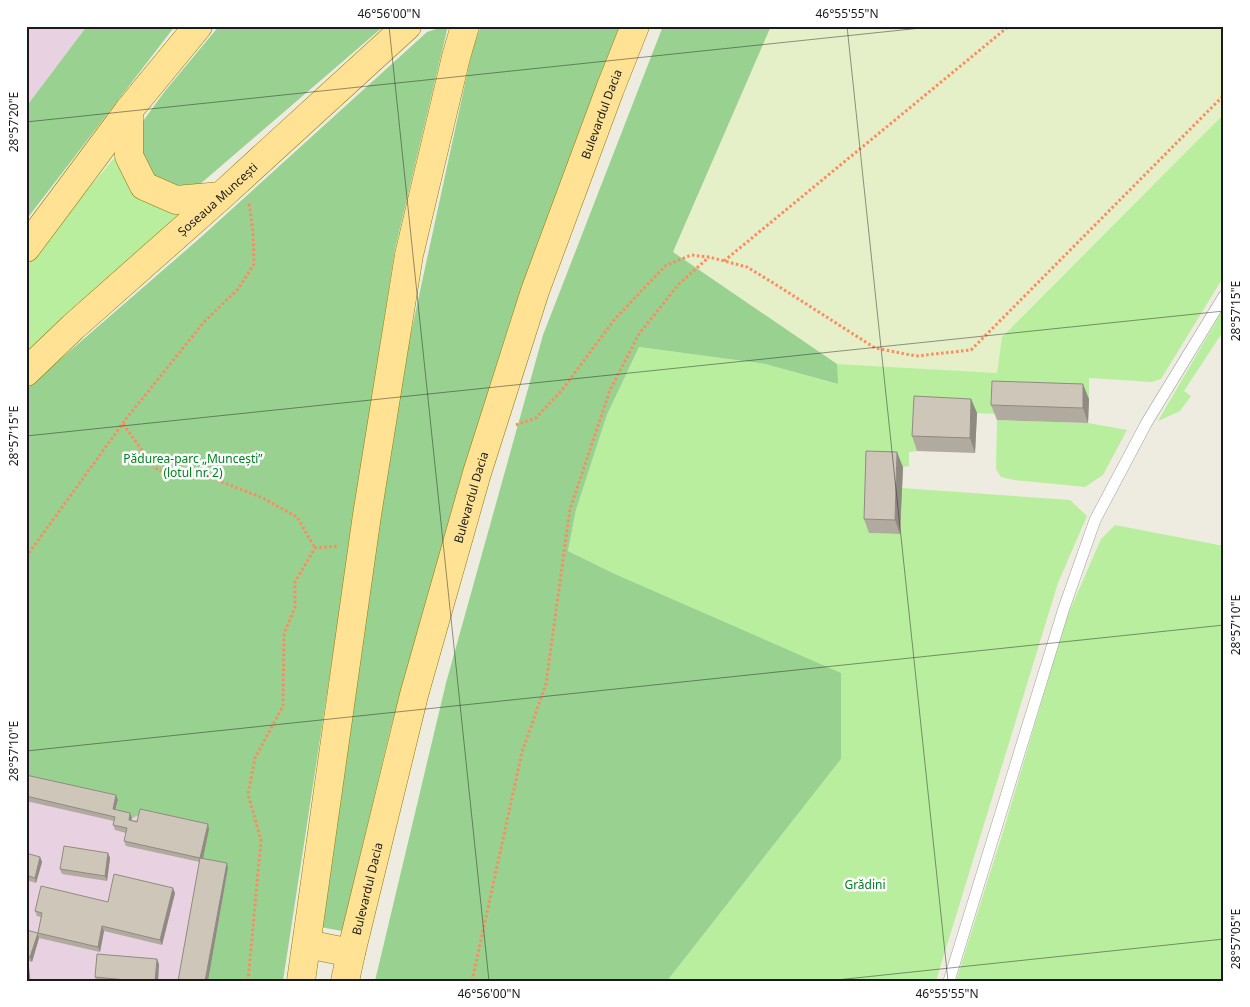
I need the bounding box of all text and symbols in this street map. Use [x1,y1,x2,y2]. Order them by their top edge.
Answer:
text: 46°56'00"N [357,5,421,22]
text: 46°55'55"N [815,5,879,22]
street label: Bulevardul Dacia [576,67,626,161]
text: 28°57'20"E [5,92,22,152]
street label: Șoseaua Muncești [174,159,261,239]
text: 28°57'15"E [1227,281,1244,341]
text: 28°57'15"E [5,406,22,466]
street label: Bulevardul Dacia [449,449,492,545]
park label: Pădurea-parc „Muncești” (lotul nr. 2) [123,450,263,481]
text: 28°57'10"E [1227,595,1244,655]
text: 28°57'10"E [5,721,22,781]
street label: Bulevardul Dacia [347,841,386,936]
park label: Grădini [844,876,886,893]
text: 28°57'05"E [1227,909,1244,969]
text: 46°56'00"N [457,985,521,1002]
text: 46°55'55"N [915,985,979,1002]

